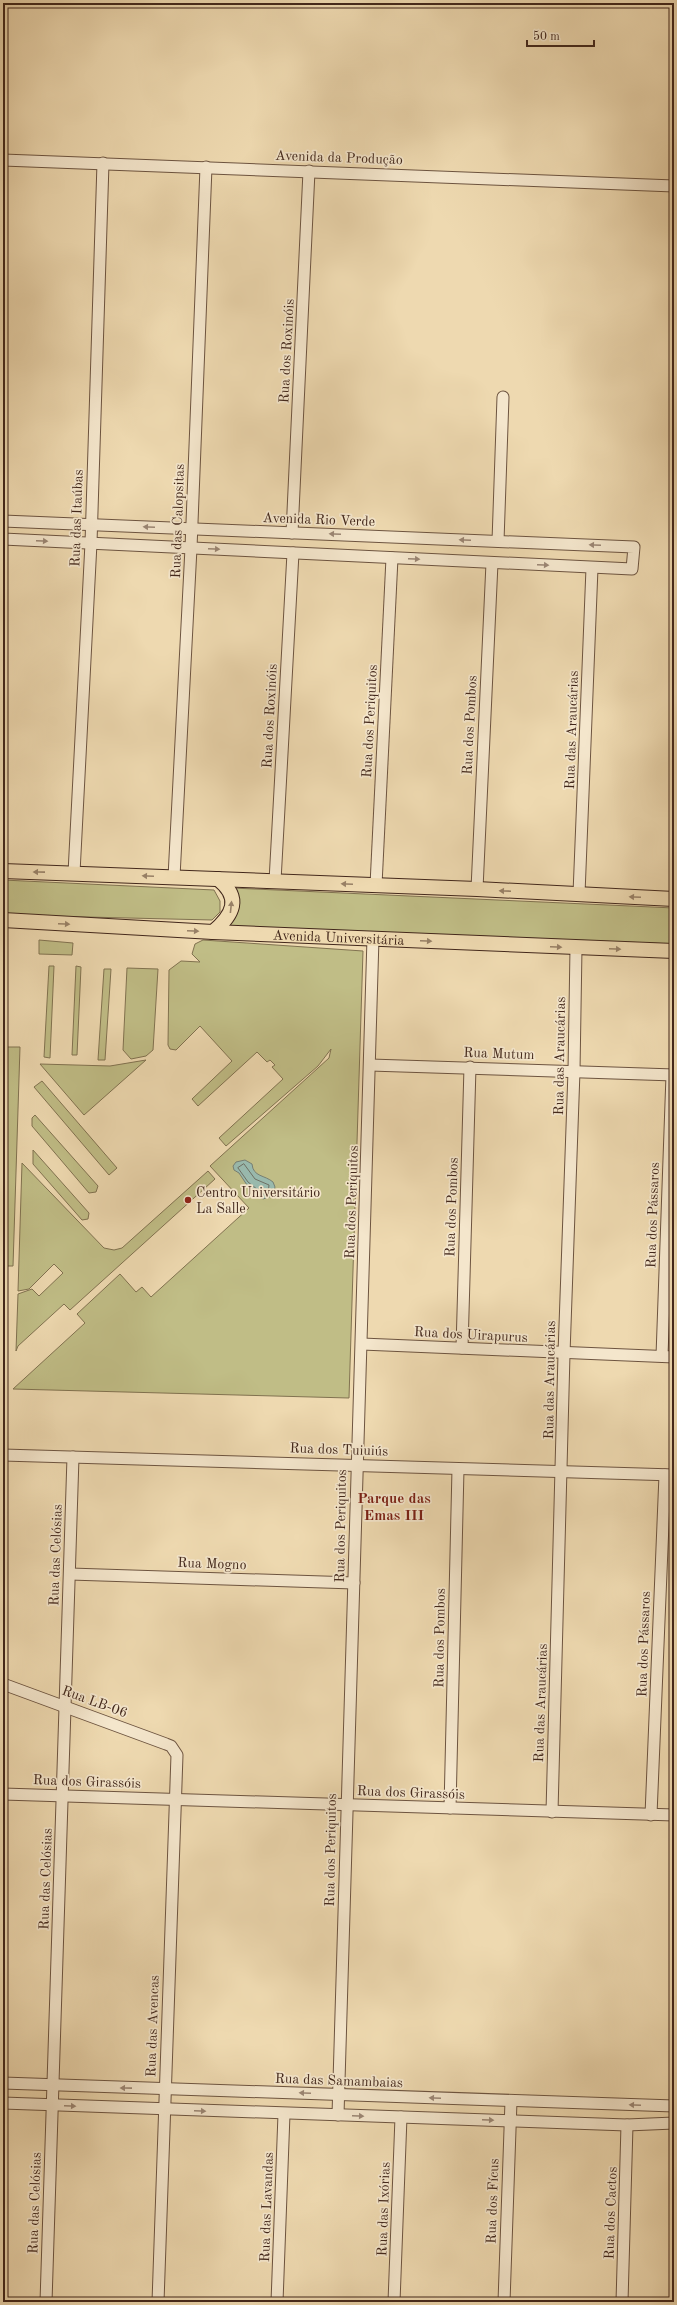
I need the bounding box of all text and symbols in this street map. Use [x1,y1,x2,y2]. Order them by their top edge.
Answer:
scale bar [527,22,594,48]
text: 50 m [533,30,560,43]
street label: Avenida da Produção [275,149,403,167]
street label: Rua dos Roxinóis [277,298,297,404]
street label: Rua das Calopsitas [169,464,187,579]
street label: Rua das Itaúbas [68,469,86,567]
street label: Avenida Rio Verde [262,511,375,529]
one-way arrow [143,523,155,530]
one-way arrow [329,531,341,538]
one-way arrow [458,537,471,543]
one-way arrow [36,538,49,544]
one-way arrow [588,542,601,548]
one-way arrow [208,546,220,553]
one-way arrow [408,556,421,562]
one-way arrow [537,562,550,568]
street label: Rua dos Roxinóis [260,663,280,769]
street label: Rua dos Periquitos [360,664,380,778]
street label: Rua das Araucárias [563,670,581,790]
street label: Rua dos Pombos [460,675,480,775]
one-way arrow [32,869,45,875]
one-way arrow [142,872,154,879]
one-way arrow [340,881,353,887]
one-way arrow [499,887,511,894]
one-way arrow [629,894,641,901]
one-way arrow [228,900,234,913]
one-way arrow [57,921,70,928]
one-way arrow [187,928,199,935]
street label: Avenida Universitária [272,928,405,948]
one-way arrow [420,937,432,944]
one-way arrow [550,944,562,951]
one-way arrow [609,946,621,953]
street label: Rua das Araucárias [552,996,568,1116]
street label: Rua Mutum [463,1046,535,1062]
street label: Rua dos Periquitos [343,1145,361,1259]
street label: Rua dos Pombos [443,1157,461,1257]
street label: Rua dos Pássaros [644,1162,662,1268]
place label: Centro Universitário La Salle [196,1186,320,1216]
marker: Centro Universitário La Salle [183,1195,193,1205]
street label: Rua das Araucárias [542,1320,558,1440]
street label: Rua dos Uirapurus [414,1325,528,1345]
street label: Rua dos Tuiuiús [289,1441,389,1459]
street label: Rua dos Periquitos [333,1469,349,1583]
district label: Parque das Emas III [357,1492,431,1524]
street label: Rua das Celósias [47,1504,65,1606]
street label: Rua Mogno [177,1556,247,1572]
street label: Rua dos Pombos [432,1588,448,1688]
street label: Rua dos Pássaros [635,1591,653,1697]
street label: Rua das Araucárias [532,1643,550,1763]
street label: Rua LB-06 [60,1684,129,1720]
street label: Rua dos Girassóis [33,1773,141,1791]
street label: Rua dos Girassóis [357,1784,465,1802]
street label: Rua dos Periquitos [323,1793,339,1907]
street label: Rua das Celósias [37,1828,55,1930]
street label: Rua das Avencas [144,1975,162,2077]
street label: Rua das Samambaias [275,2072,403,2090]
one-way arrow [119,2085,132,2091]
one-way arrow [299,2090,311,2097]
one-way arrow [428,2095,441,2101]
one-way arrow [628,2102,641,2108]
one-way arrow [64,2103,76,2110]
one-way arrow [194,2107,206,2114]
one-way arrow [352,2113,365,2119]
one-way arrow [482,2117,494,2124]
street label: Rua das Celósias [26,2152,44,2254]
street label: Rua das Lavandas [258,2152,276,2262]
street label: Rua dos Fícus [485,2158,501,2244]
street label: Rua das Ixórias [375,2162,393,2256]
street label: Rua dos Cactos [602,2166,620,2260]

